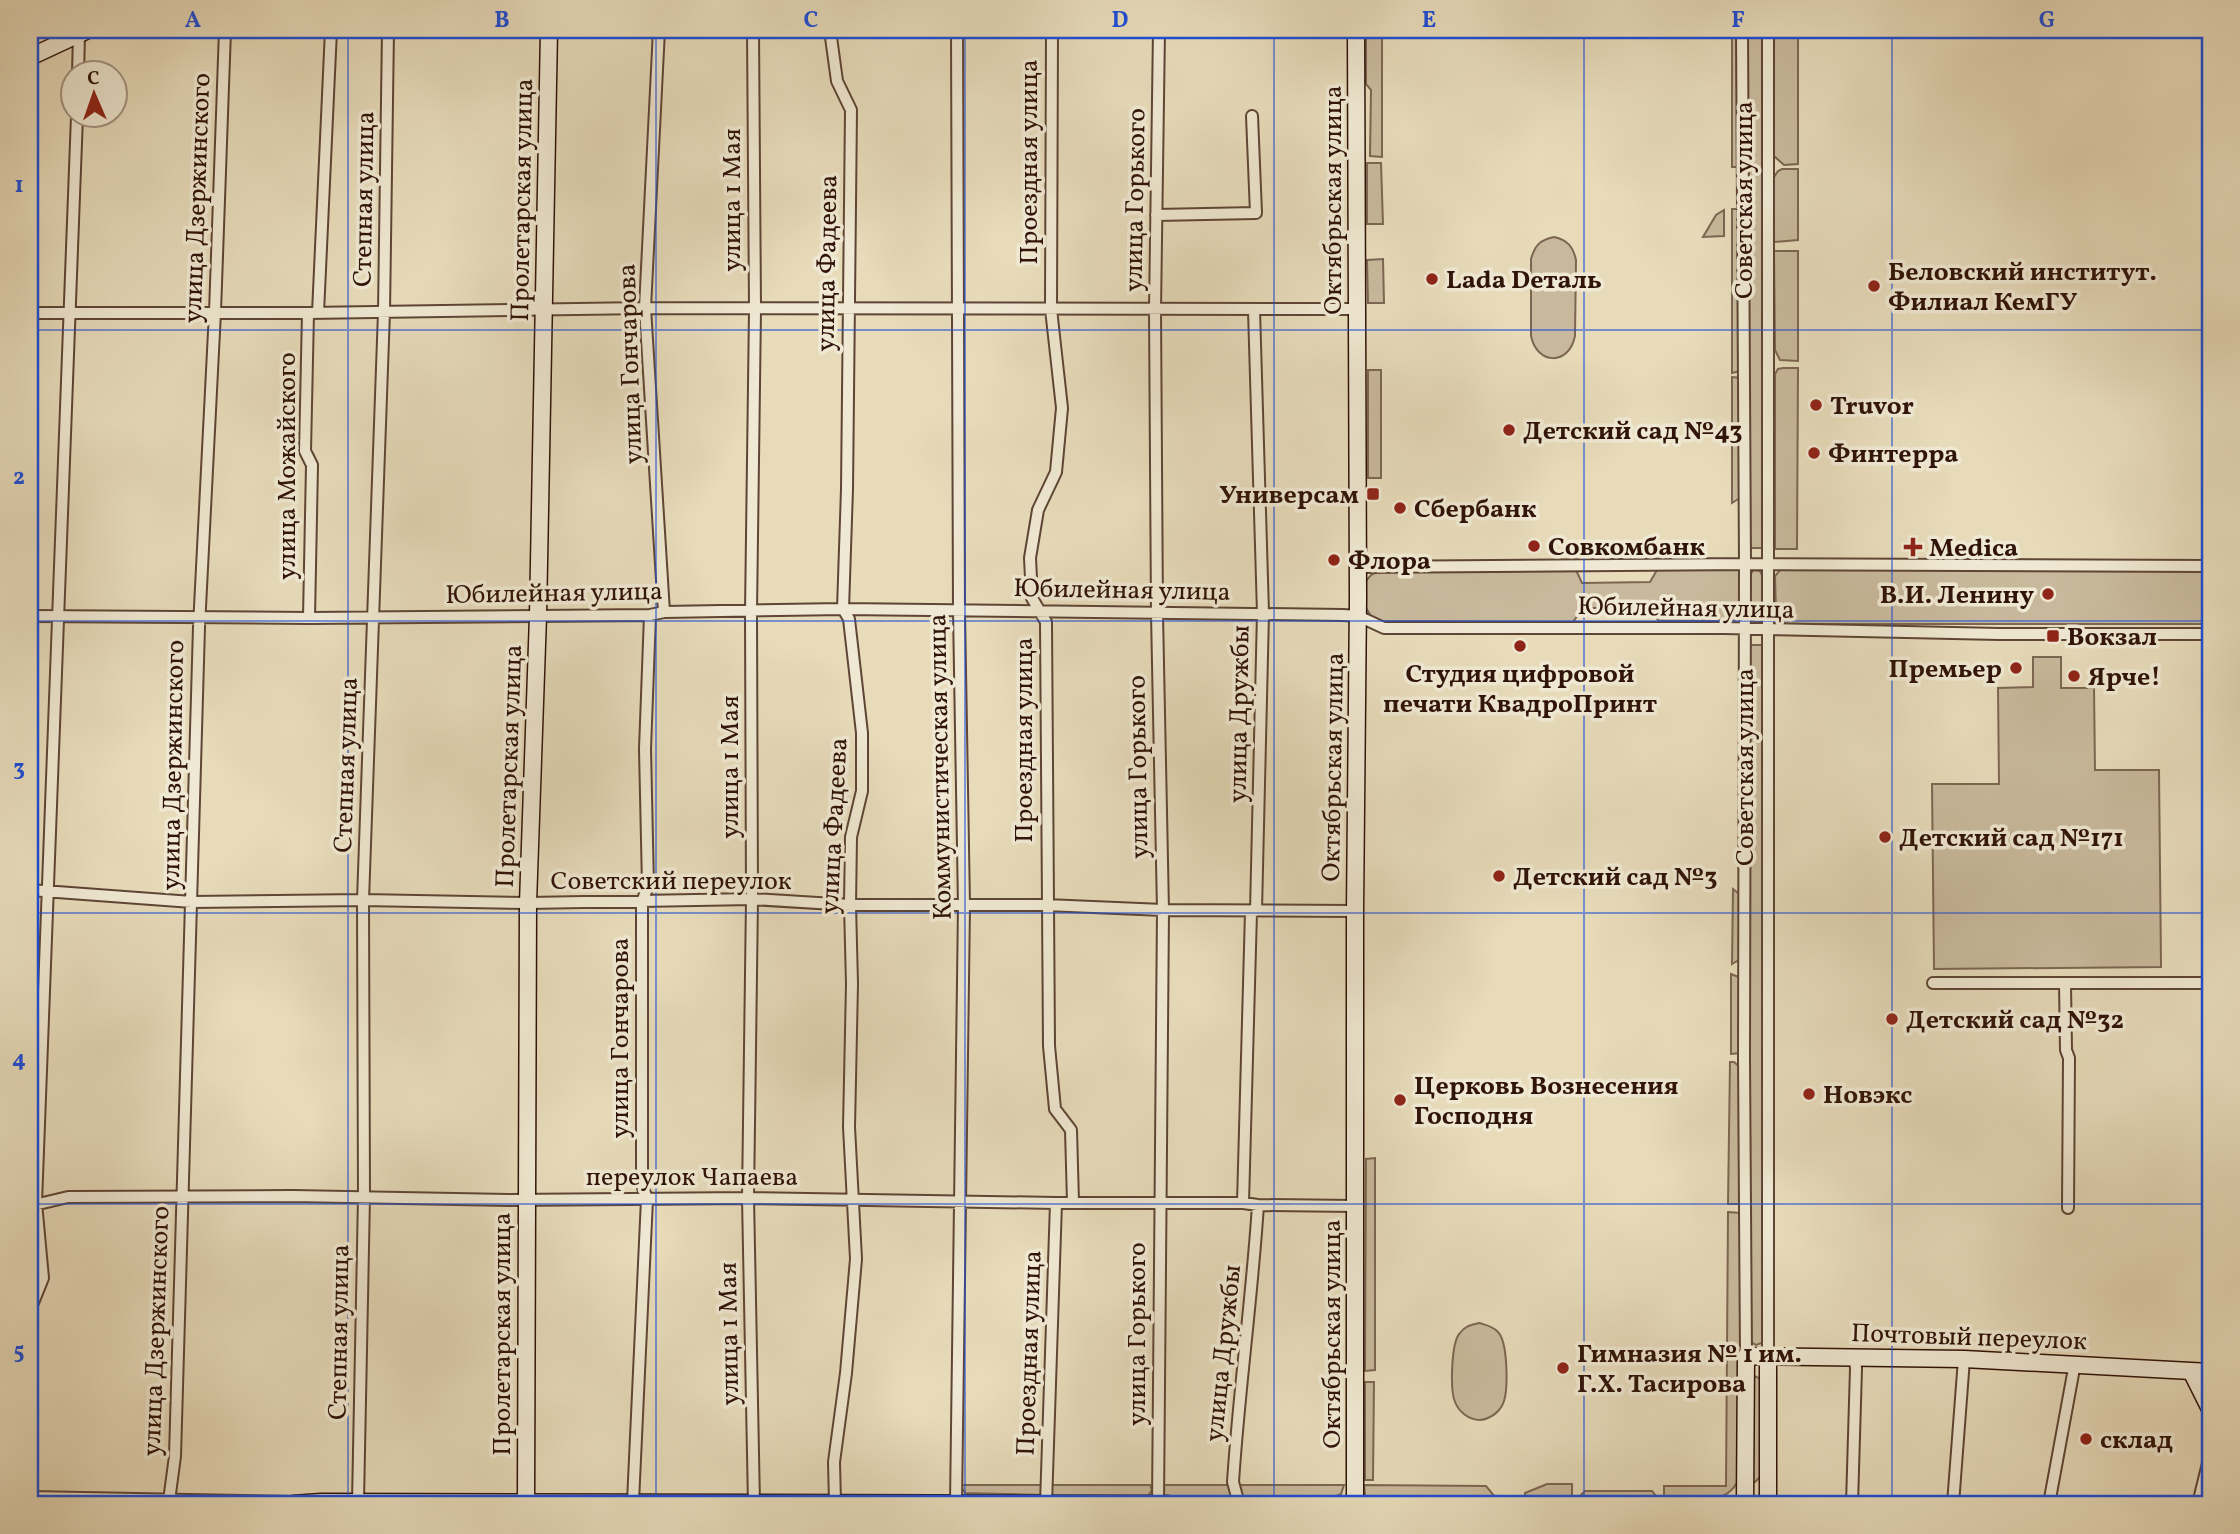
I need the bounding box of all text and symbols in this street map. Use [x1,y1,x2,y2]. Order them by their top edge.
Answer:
text: A [185,5,201,37]
text: B [494,5,510,37]
text: C [804,5,818,37]
text: D [1112,5,1129,37]
text: E [1422,5,1436,37]
text: F [1731,5,1745,37]
text: G [2039,5,2055,37]
street label: Проездная улица [1012,59,1048,265]
north arrow [60,60,130,130]
text: С [87,66,100,92]
street label: улица Дзержинского [176,72,220,324]
street label: Пролетарская улица [503,78,543,322]
street label: Октябрьская улица [1316,85,1352,315]
street label: Советская улица [1727,101,1763,299]
street label: улица Горького [1116,108,1156,292]
street label: Степная улица [345,111,385,287]
street label: улица 1 Мая [715,128,751,272]
text: 1 [14,170,24,202]
street label: улица Фадеева [808,174,848,352]
place label: Беловский институт. Филиал КемГУ [1888,255,2157,321]
street label: улица Гончарова [610,263,652,465]
place label: Lada Dеталь [1446,263,1602,299]
marker: Lada Dеталь [1424,271,1440,287]
marker: Беловский институт. Филиал КемГУ [1866,278,1882,294]
street label: улица Можайского [270,352,306,580]
place label: Truvor [1830,389,1914,425]
marker: Truvor [1808,397,1824,413]
place label: Детский сад №43 [1523,414,1742,450]
marker: Детский сад №43 [1501,422,1517,438]
place label: Финтерра [1828,437,1959,473]
marker: Финтерра [1806,445,1822,461]
text: 2 [13,462,25,494]
place label: Универсам [1219,478,1359,514]
marker: Универсам [1365,486,1381,502]
place label: Сбербанк [1414,492,1537,528]
marker: Сбербанк [1392,500,1408,516]
place label: Совкомбанк [1548,530,1705,566]
place label: Mеdica [1929,531,2018,567]
marker: Mеdica [1903,537,1923,557]
marker: Совкомбанк [1526,538,1542,554]
place label: Флора [1348,544,1431,580]
marker: Флора [1326,552,1342,568]
street label: Юбилейная улица [1013,571,1231,611]
street label: Юбилейная улица [445,574,663,614]
place label: В.И. Ленину [1880,578,2034,614]
marker: В.И. Ленину [2040,586,2056,602]
street label: Юбилейная улица [1577,589,1795,629]
street label: Коммунистическая улица [920,613,962,921]
place label: Вокзал [2067,620,2157,656]
street label: улица Дружбы [1220,625,1260,803]
marker: Вокзал [2045,628,2061,644]
street label: Проездная улица [1007,637,1043,843]
marker: Студия цифровой печати КвадроПринт [1512,638,1528,654]
street label: улица Дзержинского [154,639,194,891]
street label: Пролетарская улица [488,644,532,888]
street label: Октябрьская улица [1314,652,1354,882]
place label: Премьер [1889,652,2002,688]
place label: Студия цифровой печати КвадроПринт [1383,657,1658,723]
marker: Премьер [2008,660,2024,676]
place label: Ярче! [2088,660,2161,696]
street label: Советская улица [1728,668,1764,866]
marker: Ярче! [2066,668,2082,684]
street label: улица Горького [1119,675,1159,859]
street label: Степная улица [326,677,368,853]
street label: улица 1 Мая [713,695,749,839]
street label: улица Фадеева [812,737,858,915]
text: 3 [13,753,25,785]
place label: Детский сад №171 [1899,821,2124,857]
marker: Детский сад №171 [1877,829,1893,845]
place label: Детский сад №3 [1513,860,1718,896]
street label: Советский переулок [550,864,792,900]
marker: Детский сад №3 [1491,868,1507,884]
street label: улица Гончарова [603,937,639,1139]
place label: Детский сад №32 [1906,1003,2124,1039]
marker: Детский сад №32 [1884,1011,1900,1027]
text: 4 [12,1044,26,1076]
place label: Церковь Вознесения Господня [1414,1069,1679,1135]
place label: Новэкс [1823,1078,1912,1114]
marker: Новэкс [1801,1086,1817,1102]
marker: Церковь Вознесения Господня [1392,1092,1408,1108]
street label: переулок Чапаева [586,1160,798,1196]
street label: улица Дзержинского [135,1205,179,1457]
street label: Пролетарская улица [485,1212,521,1456]
street label: Октябрьская улица [1315,1219,1351,1449]
street label: улица Горького [1120,1242,1156,1426]
street label: Степная улица [320,1244,360,1420]
street label: Проездная улица [1008,1250,1052,1456]
street label: улица 1 Мая [711,1262,749,1406]
street label: улица Дружбы [1197,1263,1251,1444]
street label: Почтовый переулок [1850,1316,2088,1360]
text: 5 [13,1336,25,1368]
place label: Гимназия № 1 им. Г.Х. Тасирова [1577,1337,1802,1403]
marker: Гимназия № 1 им. Г.Х. Тасирова [1555,1360,1571,1376]
place label: склад [2100,1423,2173,1459]
marker: склад [2078,1431,2094,1447]

